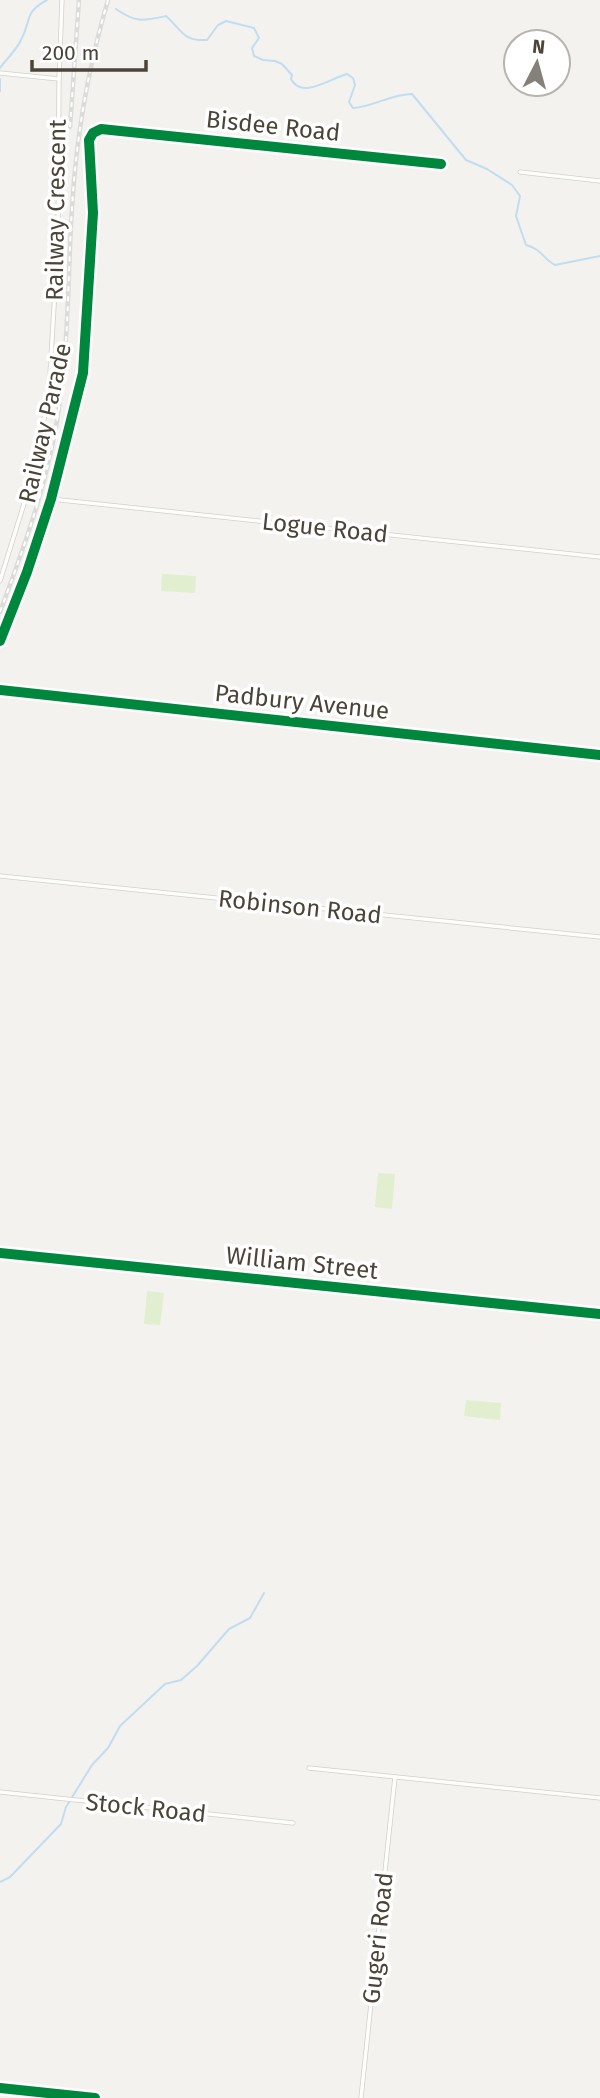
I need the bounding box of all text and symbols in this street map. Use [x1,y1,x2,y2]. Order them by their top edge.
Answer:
scale bar [32,28,145,72]
north arrow [502,28,572,98]
text: N [531,34,546,59]
text: 200 m [42,40,99,66]
street label: Bisdee Road [205,105,341,147]
street label: Railway Crescent [40,119,72,301]
street label: Railway Parade [13,340,77,506]
street label: Logue Road [261,507,389,549]
street label: Padbury Avenue [213,679,391,725]
street label: Robinson Road [217,884,383,930]
street label: William Street [225,1241,380,1285]
street label: Stock Road [84,1788,208,1828]
street label: Gugeri Road [357,1871,399,2005]

